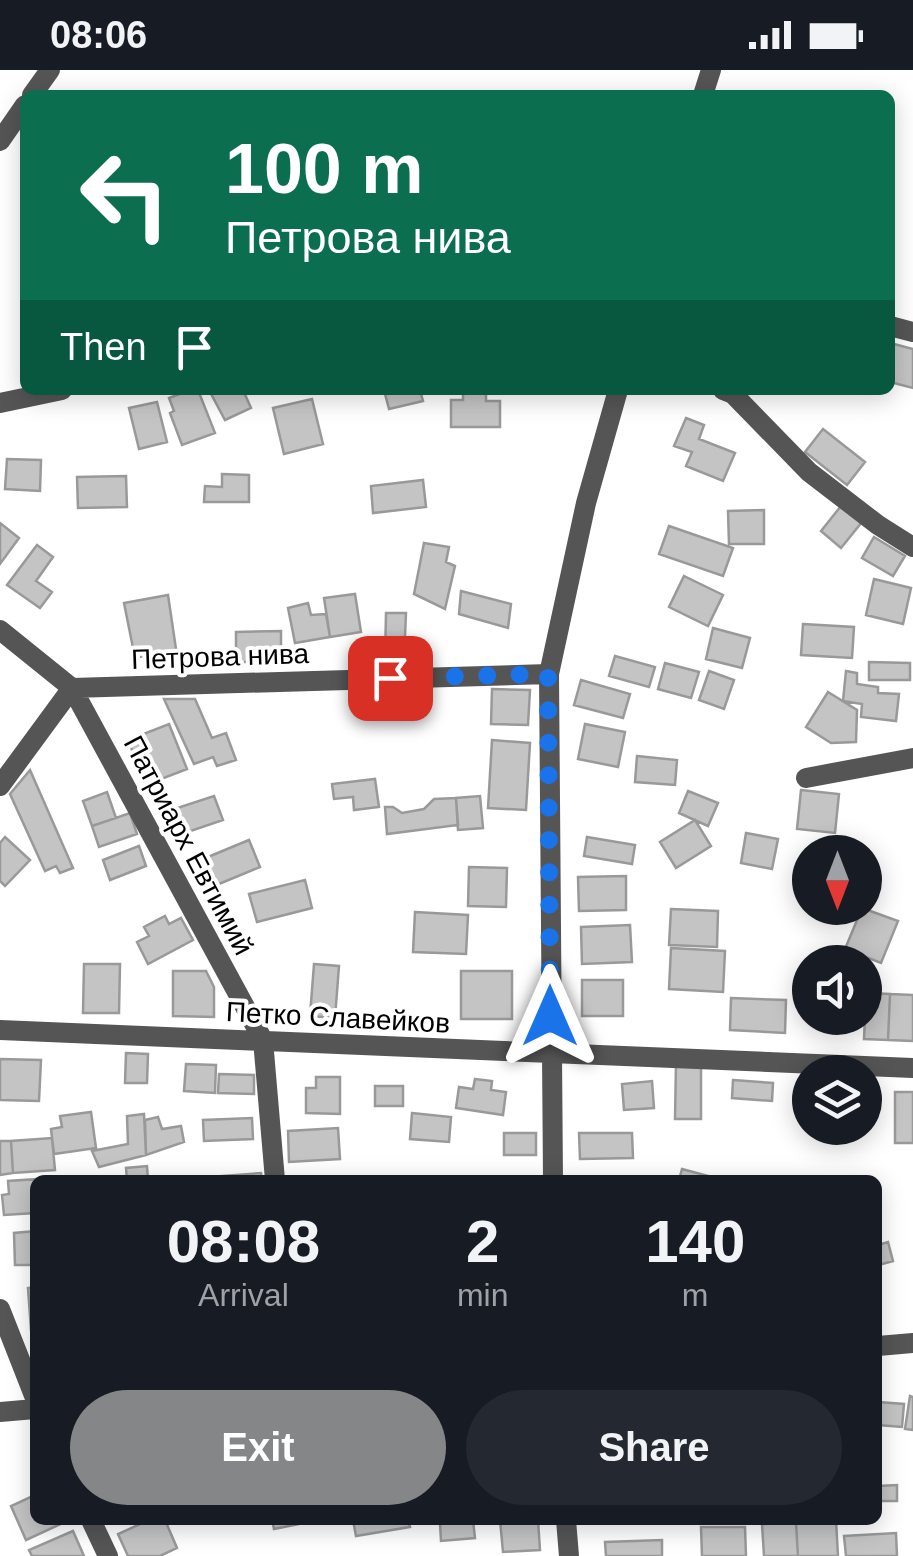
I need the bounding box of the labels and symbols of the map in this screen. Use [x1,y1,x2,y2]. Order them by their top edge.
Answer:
pin [348,636,433,721]
street label: Петрова нива [131,638,310,675]
street label: Патриарх Евтимий [118,730,259,960]
north arrow [792,835,882,925]
position arrow [498,964,602,1068]
street label: Петко Славейков [225,996,451,1039]

